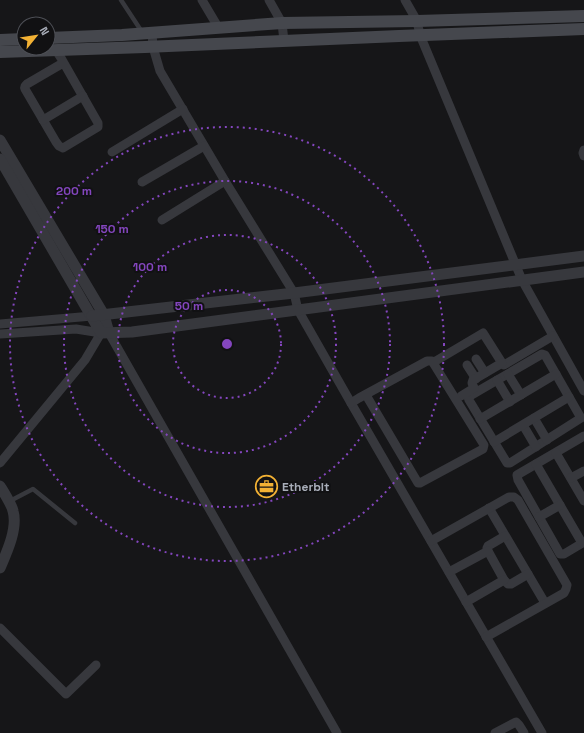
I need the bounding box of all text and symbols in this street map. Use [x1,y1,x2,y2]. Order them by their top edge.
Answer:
north arrow [16,16,56,56]
text: N [37,24,53,38]
text: 200 m [56,183,92,199]
text: 150 m [95,221,129,237]
text: 100 m [133,259,167,275]
text: 50 m [175,298,203,314]
centre of rings [220,337,234,351]
office icon: Etherbit [254,474,280,500]
place label: Etherbit [282,479,330,495]

